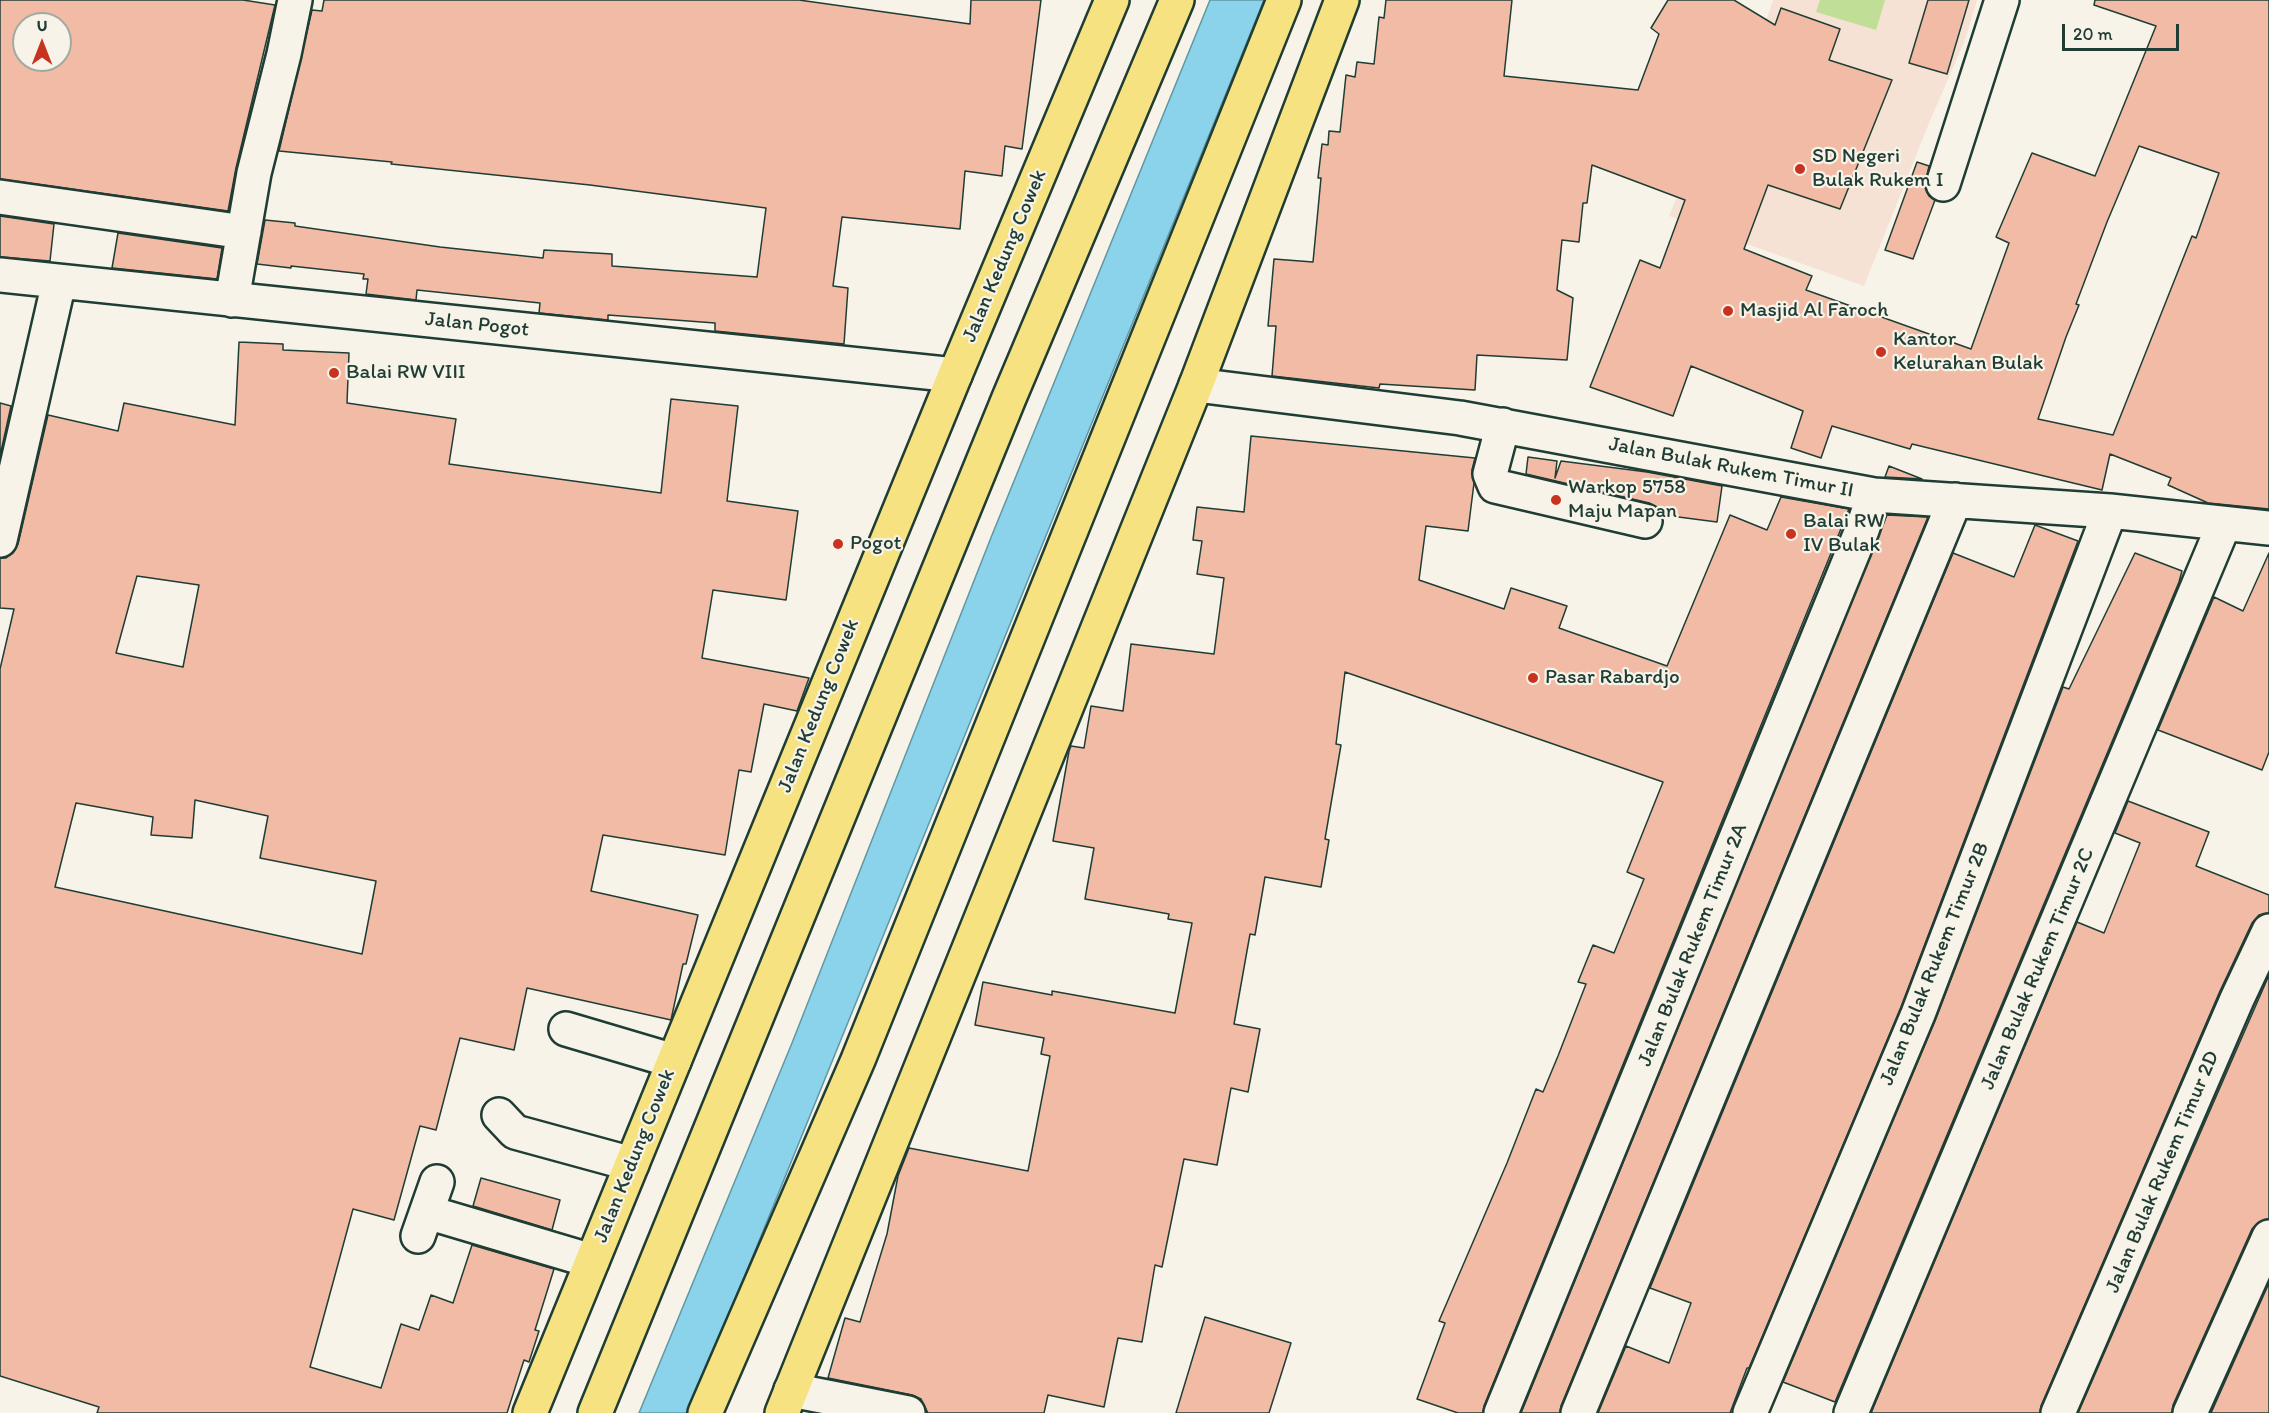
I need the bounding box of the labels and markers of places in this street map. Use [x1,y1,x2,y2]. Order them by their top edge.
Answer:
place label: SD Negeri Bulak Rukem I [1812,144,1943,194]
marker: SD Negeri Bulak Rukem I [1793,162,1807,176]
place label: Masjid Al Faroch [1740,298,1888,324]
marker: Masjid Al Faroch [1721,304,1735,318]
place label: Kantor Kelurahan Bulak [1893,327,2043,377]
marker: Kantor Kelurahan Bulak [1874,345,1888,359]
place label: Balai RW VIII [346,360,466,386]
marker: Balai RW VIII [327,366,341,380]
place label: Warkop 5758 Maju Mapan [1568,475,1686,525]
marker: Warkop 5758 Maju Mapan [1549,493,1563,507]
place label: Balai RW IV Bulak [1803,509,1884,559]
marker: Balai RW IV Bulak [1784,527,1798,541]
place label: Pogot [850,531,901,557]
marker: Pogot [831,537,845,551]
place label: Pasar Rabardjo [1545,665,1680,691]
marker: Pasar Rabardjo [1526,671,1540,685]

